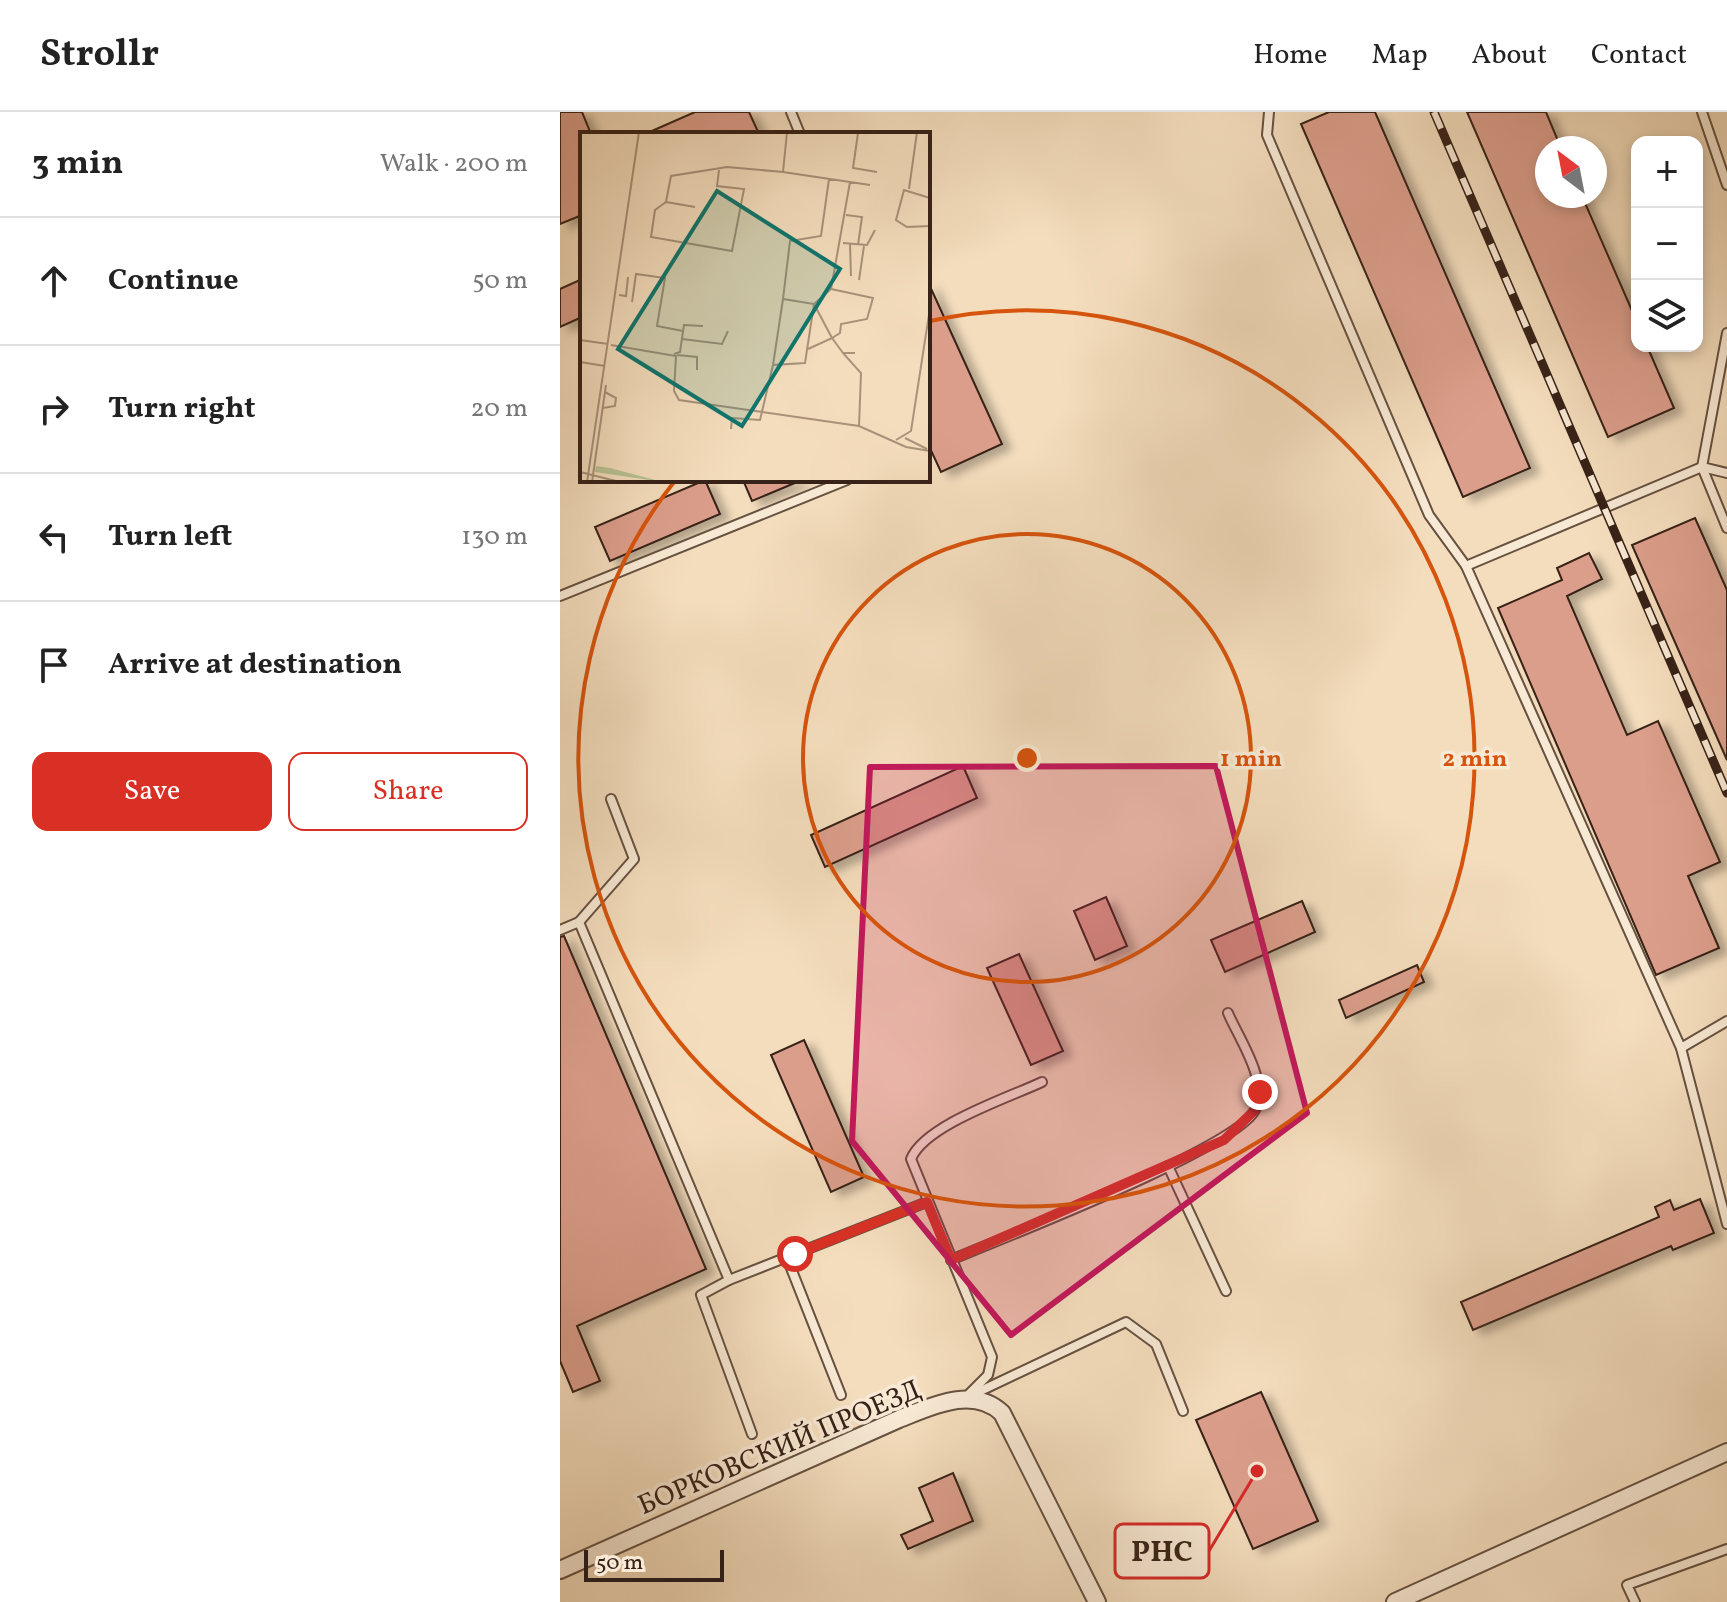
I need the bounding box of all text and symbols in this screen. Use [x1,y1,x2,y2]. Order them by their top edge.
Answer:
text: Strollr [40,29,159,82]
text: Home [1253,36,1327,75]
text: Map [1371,36,1427,75]
text: About [1471,36,1547,75]
text: Contact [1591,36,1687,75]
inset map [580,132,930,482]
north arrow [1535,136,1607,208]
map controls [1631,136,1703,352]
button: + [1631,136,1703,208]
text: 3 min [32,141,123,188]
text: Walk · 200 m [380,146,528,182]
button: − [1631,208,1703,280]
icon: ahead [32,259,76,303]
text: Continue [108,260,239,302]
text: 50 m [472,263,528,299]
button: layers [1631,280,1703,352]
icon: right [32,387,76,431]
text: Turn right [108,388,256,430]
text: 20 m [470,391,528,427]
icon: left [32,515,76,559]
text: Turn left [108,516,232,558]
text: 130 m [461,519,528,555]
icon: arrive [32,643,76,687]
text: Arrive at destination [108,644,402,686]
text: 1 min [1220,743,1282,777]
text: 2 min [1443,743,1508,777]
centre of rings [1013,744,1041,772]
button: Save [32,752,272,831]
button: Share [288,752,528,831]
route end [1242,1074,1278,1110]
route start [777,1236,813,1272]
street label: БОРКОВСКИЙ ПРОЕЗД [632,1371,928,1526]
callout: РНС [1115,1524,1209,1578]
text: РНС [1131,1532,1193,1574]
scale bar [584,1546,724,1582]
text: 50 m [596,1548,643,1579]

